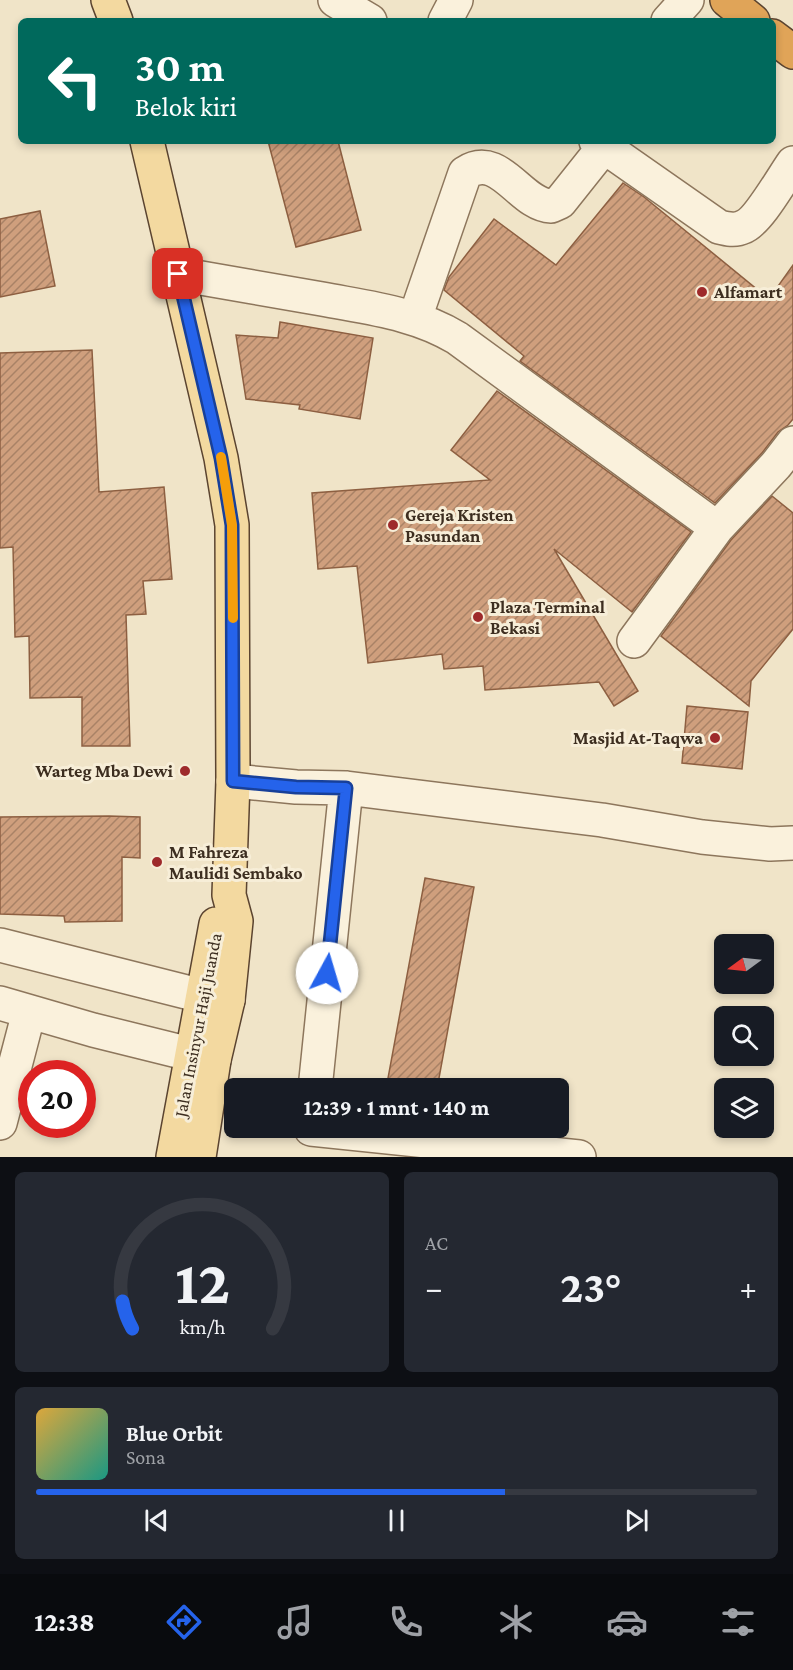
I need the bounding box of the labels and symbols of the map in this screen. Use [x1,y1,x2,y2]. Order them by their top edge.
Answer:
pin [152,248,203,299]
place label: Alfamart [713,282,783,302]
marker: Alfamart [695,285,709,299]
place label: Gereja Kristen Pasundan [405,505,514,546]
marker: Gereja Kristen Pasundan [386,518,400,532]
place label: Plaza Terminal Bekasi [490,597,605,638]
marker: Plaza Terminal Bekasi [471,610,485,624]
place label: Masjid At-Taqwa [573,728,703,749]
marker: Masjid At-Taqwa [708,731,722,745]
place label: Warteg Mba Dewi [35,761,174,781]
marker: Warteg Mba Dewi [178,764,192,778]
place label: M Fahreza Maulidi Sembako [169,842,303,883]
marker: M Fahreza Maulidi Sembako [150,855,164,869]
street label: Jalan Insinyur Haji Juanda [170,931,227,1121]
north arrow [714,934,774,994]
position arrow [295,941,359,1005]
speed limit sign: 20 [18,1060,96,1138]

